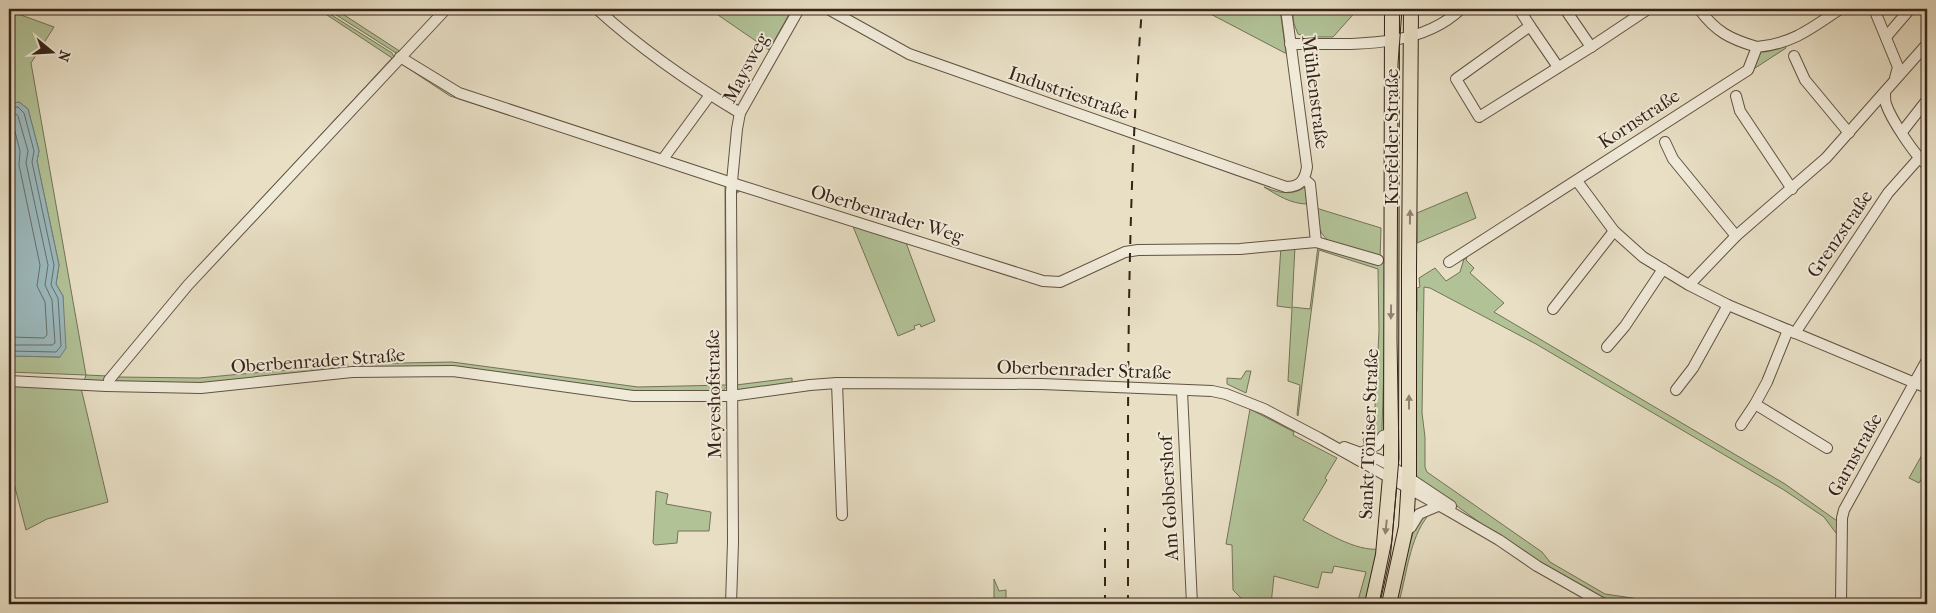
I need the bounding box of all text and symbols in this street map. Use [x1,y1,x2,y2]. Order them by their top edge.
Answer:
north arrow [28,28,78,78]
street label: Maysweg [718,28,774,107]
street label: Mühlenstraße [1297,34,1333,150]
text: N [54,48,74,64]
street label: Industriestraße [1006,62,1132,124]
street label: Krefelder Straße [1381,69,1403,205]
street label: Kornstraße [1594,85,1684,153]
street label: Oberbenrader Weg [808,180,967,248]
street label: Grenzstraße [1803,186,1877,282]
one-way arrow [1406,209,1414,225]
one-way arrow [1387,304,1395,320]
street label: Meyeshofstraße [702,329,726,459]
street label: Oberbenrader Straße [230,344,406,378]
street label: Sankt Töniser Straße [1355,348,1383,520]
street label: Oberbenrader Straße [996,356,1172,384]
one-way arrow [1405,393,1413,409]
street label: Garnstraße [1823,410,1887,500]
street label: Am Gobbershof [1155,431,1183,562]
one-way arrow [1381,519,1389,535]

